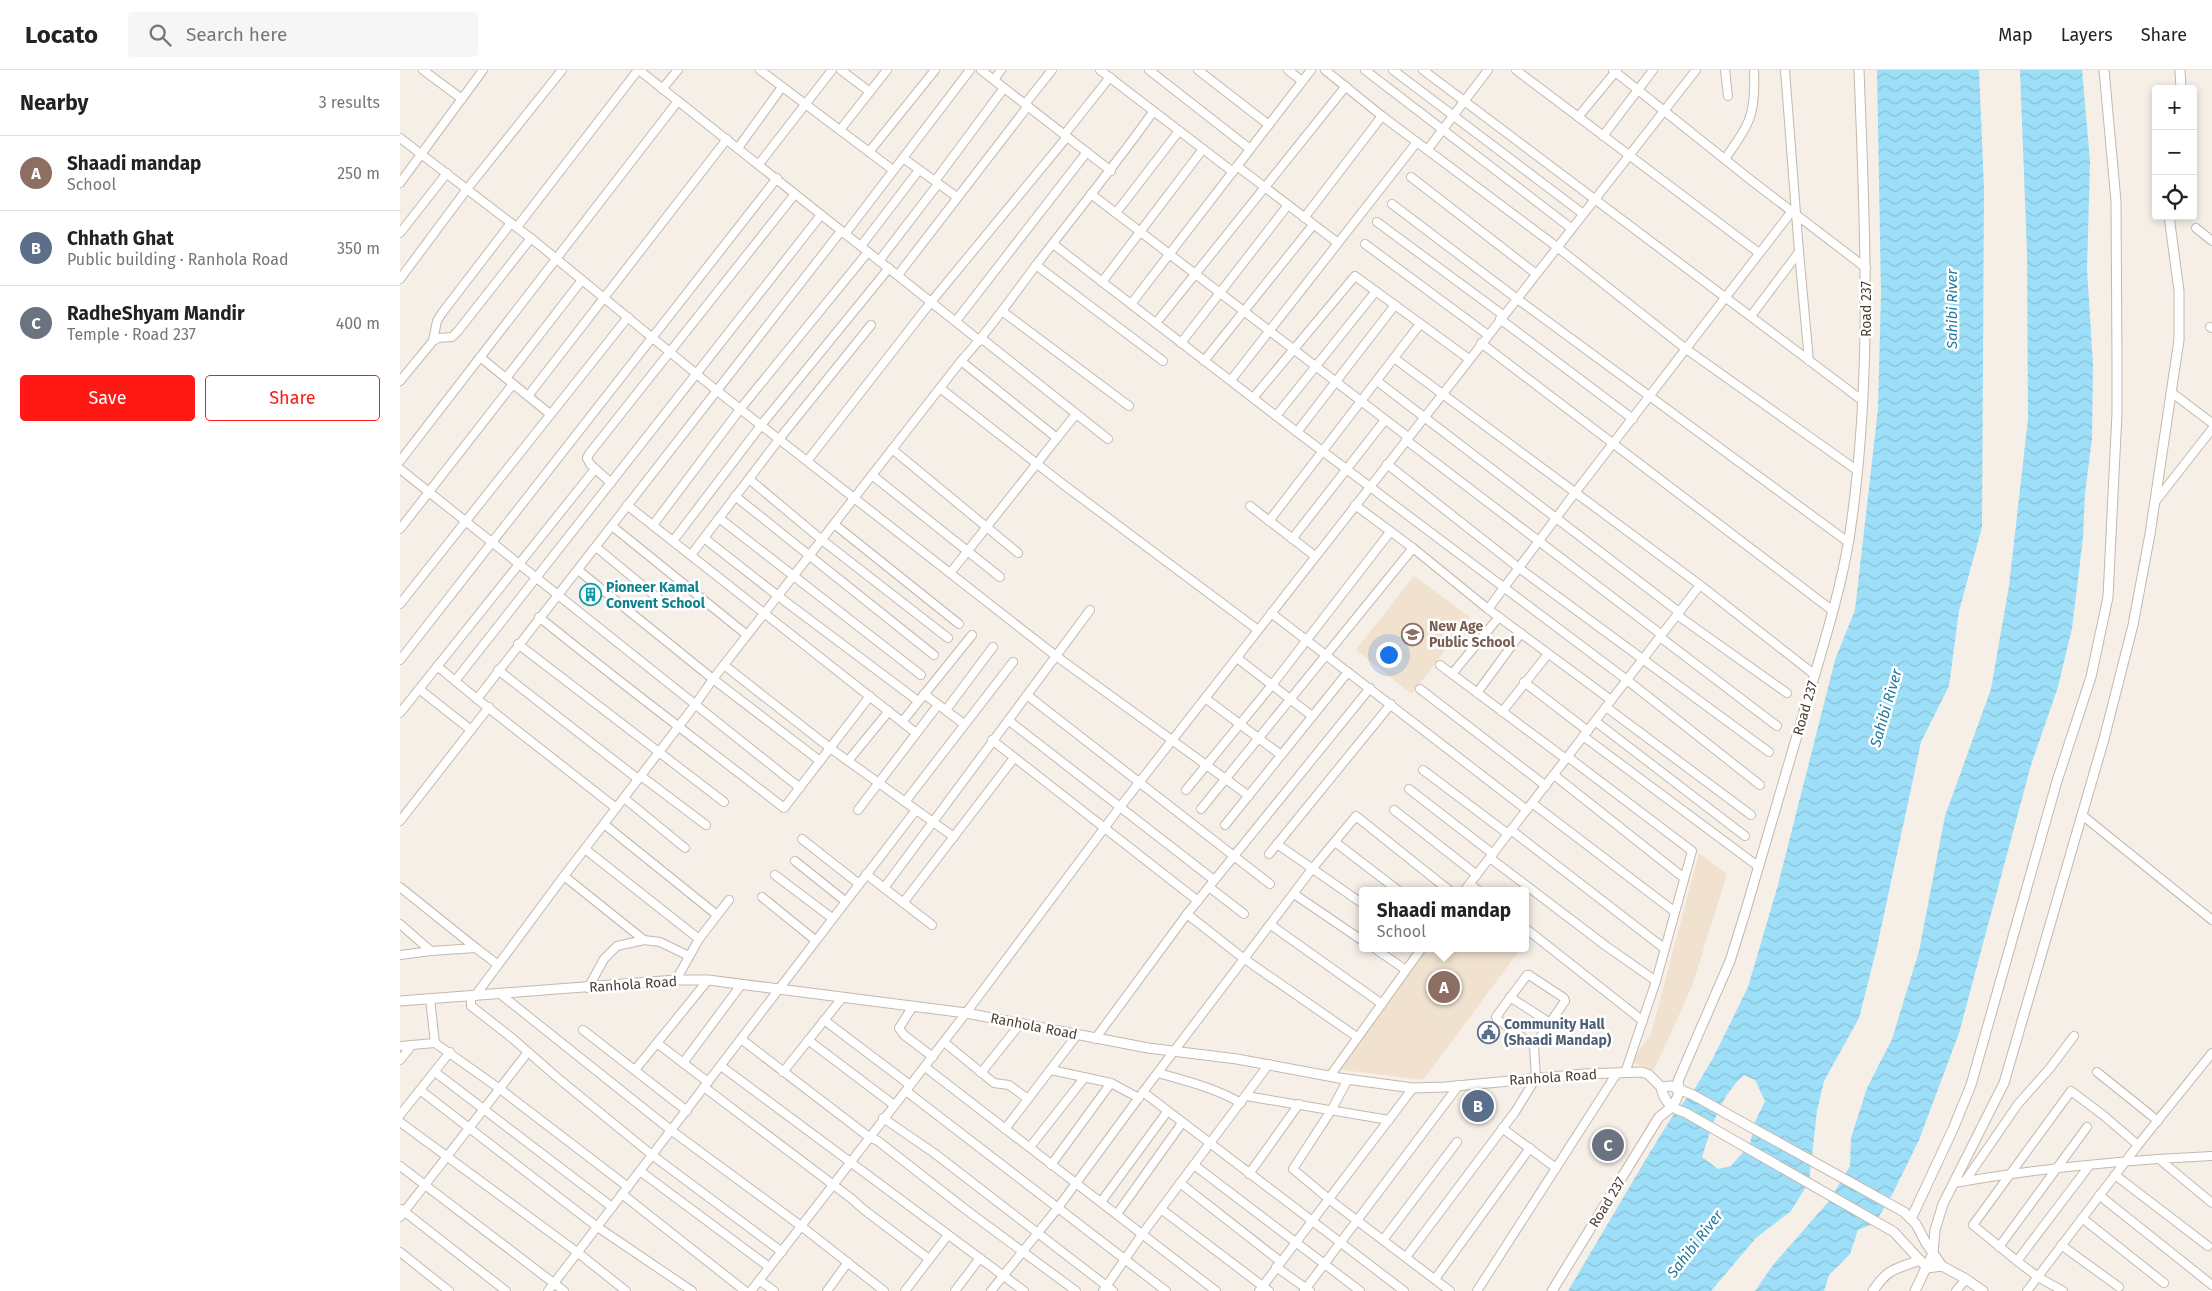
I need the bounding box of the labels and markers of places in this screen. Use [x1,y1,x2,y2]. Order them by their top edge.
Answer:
place label: Pioneer Kamal Convent School [606,579,706,612]
building icon: Pioneer Kamal Convent School [578,583,602,607]
place label: New Age Public School [1429,618,1516,651]
school or university icon: New Age Public School [1401,622,1425,646]
pin: A [1428,968,1460,1006]
place label: Community Hall (Shaadi Mandap) [1504,1016,1612,1049]
public building icon: Community Hall (Shaadi Mandap) [1476,1020,1500,1044]
pin: B [1462,1087,1494,1125]
pin: C [1592,1126,1624,1164]

